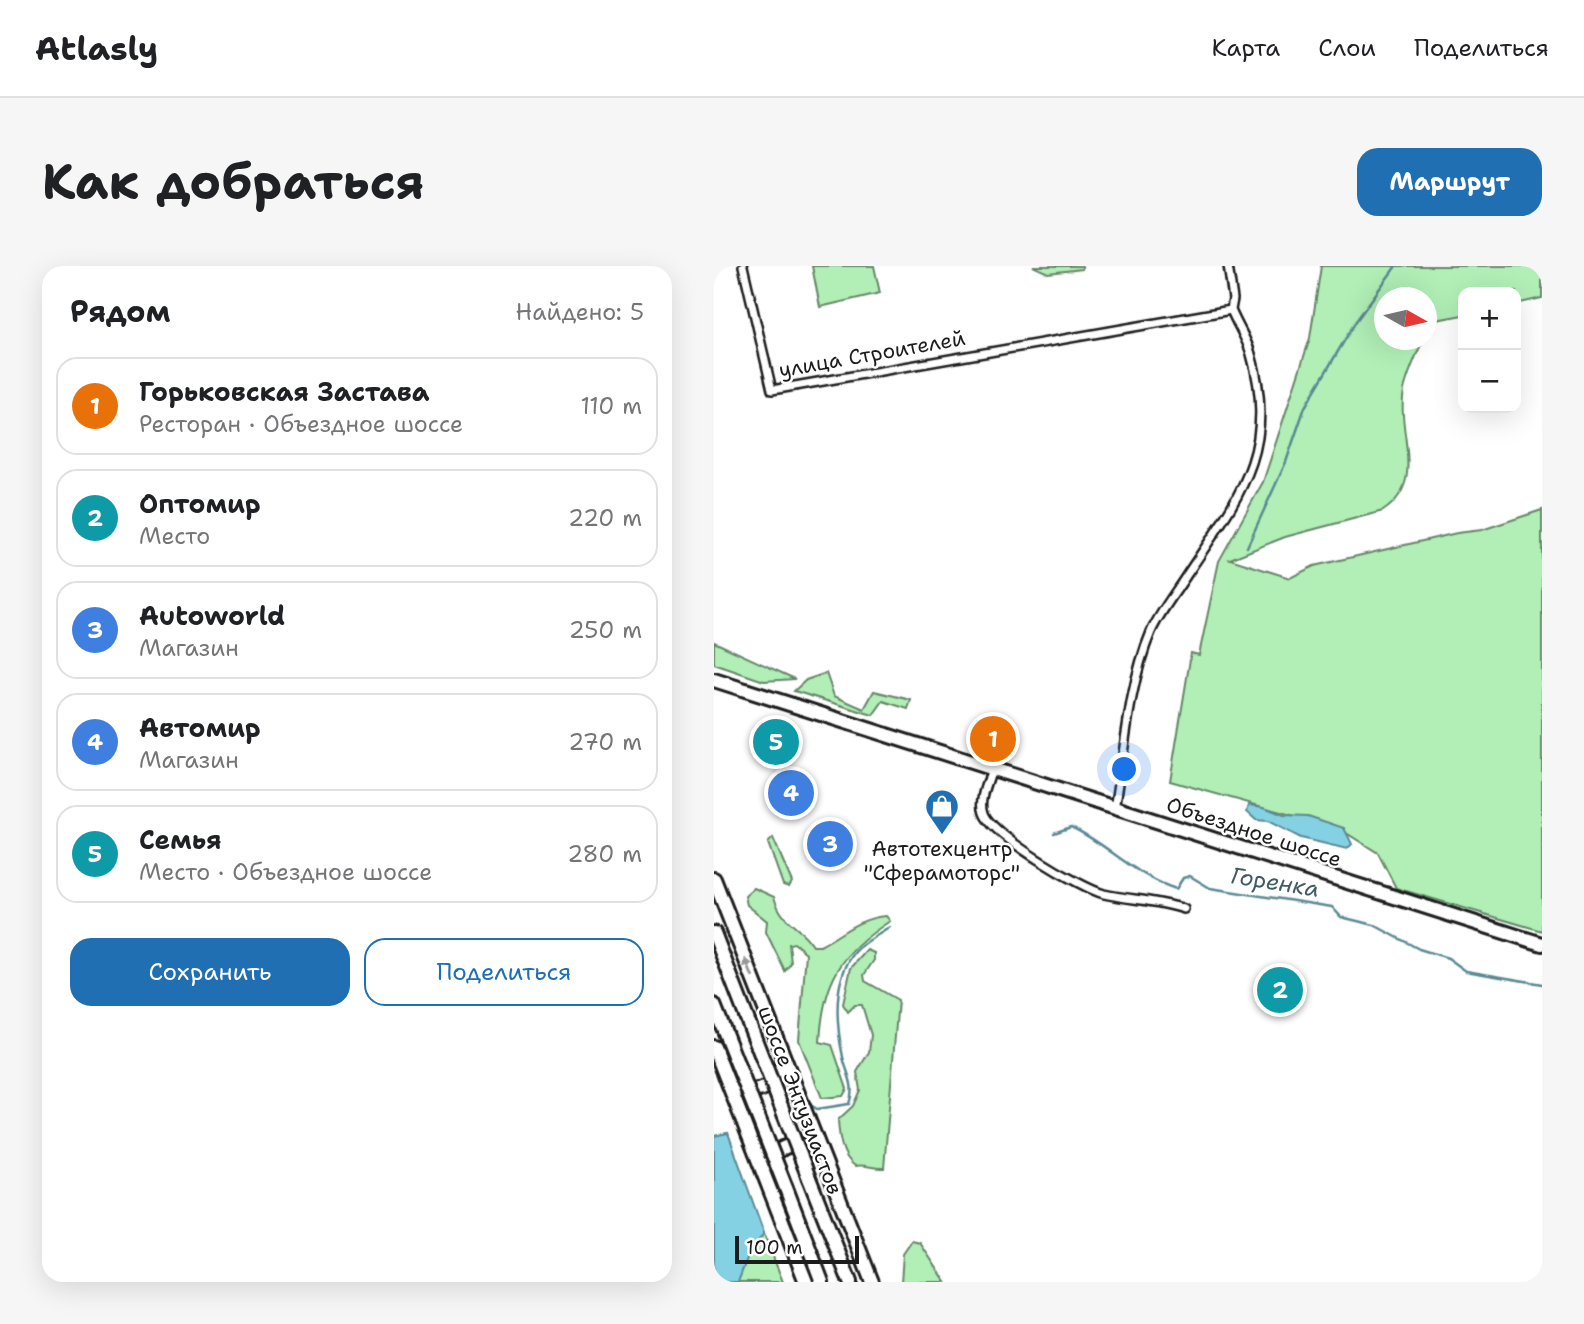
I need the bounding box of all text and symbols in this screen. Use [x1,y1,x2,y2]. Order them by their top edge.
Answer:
text: Atlasly [35,26,158,71]
text: Карта [1212,32,1280,64]
text: Слои [1318,32,1376,64]
text: Поделиться [1414,32,1549,64]
button: Маршрут [1357,148,1542,216]
text: Как добраться [42,149,424,215]
north arrow [1374,287,1437,350]
map controls [1458,287,1521,413]
button: + [1458,287,1521,350]
text: Рядом [70,291,170,332]
text: Найдено: 5 [516,297,644,327]
street label: улица Строителей [777,324,968,384]
button: − [1458,350,1521,413]
text: Горьковская Застава [139,374,429,409]
text: 1 [90,391,100,421]
text: 110 m [580,391,642,421]
text: Ресторан · Объездное шоссе [139,409,463,439]
text: Оптомир [139,486,260,521]
text: 2 [87,503,103,533]
text: 220 m [568,503,642,533]
text: Место [139,521,210,551]
text: Autoworld [139,598,285,633]
text: 3 [87,615,103,645]
text: 250 m [569,615,642,645]
text: Магазин [139,633,239,663]
text: Автомир [139,710,260,745]
pin: 1 [970,713,1016,765]
pin: 5 [753,716,799,768]
text: 4 [87,727,103,757]
text: 270 m [568,727,642,757]
text: Магазин [139,745,239,775]
your location [1107,752,1141,786]
pin: 4 [768,767,814,819]
shop icon: Автотехцентр "Сферамоторс" [923,787,961,836]
street label: Объездное шоссе [1163,790,1345,874]
pin: 3 [807,818,853,870]
text: Семья [139,822,222,857]
place label: Автотехцентр "Сферамоторс" [864,835,1020,887]
text: 5 [88,839,102,869]
text: 280 m [567,839,642,869]
text: Место · Объездное шоссе [139,857,432,887]
water label: Горенка [1229,860,1321,904]
button: Сохранить [70,938,350,1006]
button: Поделиться [364,938,644,1006]
one-way arrow [743,957,754,978]
pin: 2 [1257,964,1303,1016]
street label: шоссе Энтузиастов [751,1002,849,1198]
scale bar [735,1233,859,1265]
text: 100 m [746,1235,803,1260]

